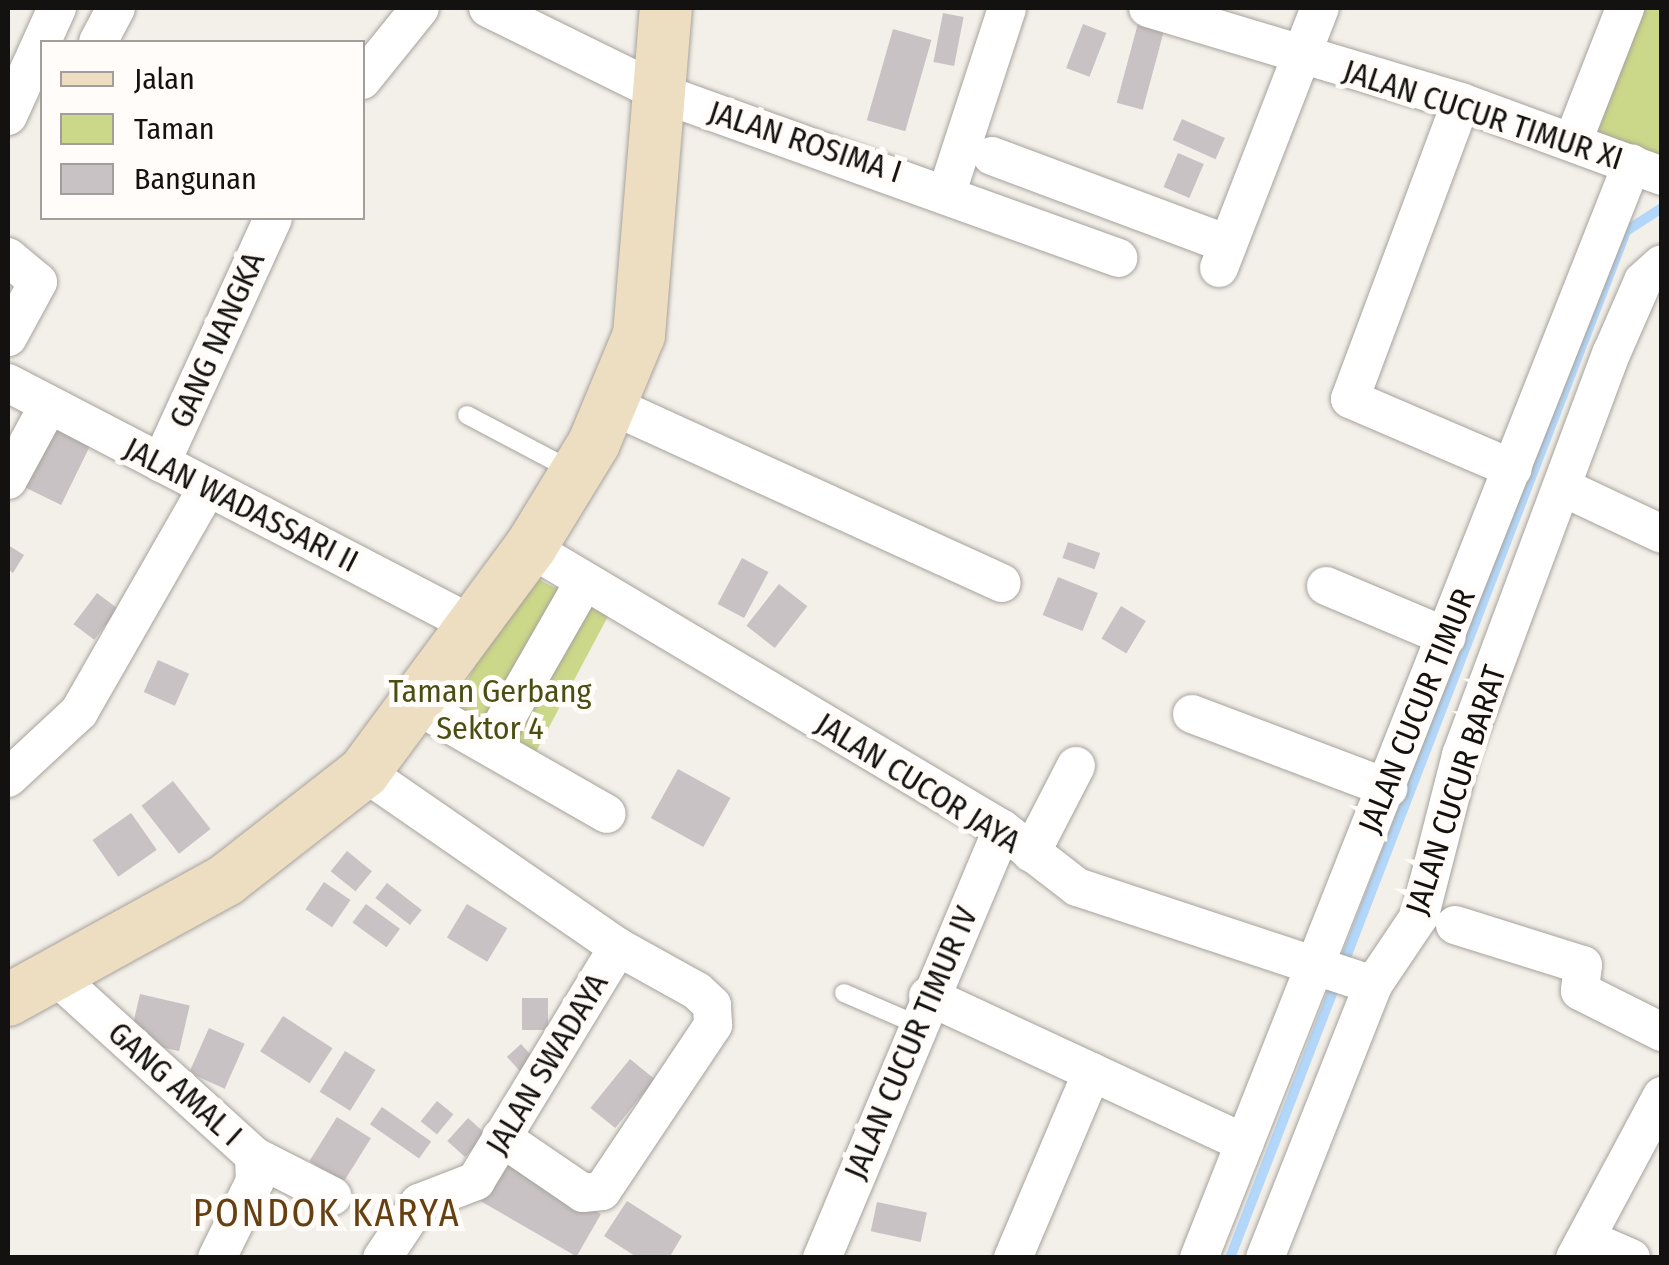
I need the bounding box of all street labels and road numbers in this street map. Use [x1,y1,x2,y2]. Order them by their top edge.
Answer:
street label: JALAN CUCUR TIMUR XI [1338,52,1628,178]
street label: JALAN ROSIMA I [704,93,906,191]
street label: GANG NANGKA [161,246,273,434]
street label: JALAN WADASSARI II [118,429,364,581]
street label: JALAN CUCUR TIMUR [1350,583,1484,839]
street label: JALAN CUCUR BARAT [1398,661,1514,919]
street label: JALAN CUCOR JAYA [809,705,1027,861]
street label: JALAN CUCUR TIMUR IV [836,901,986,1185]
street label: JALAN SWADAYA [478,966,616,1162]
street label: GANG AMAL I [100,1014,250,1154]

